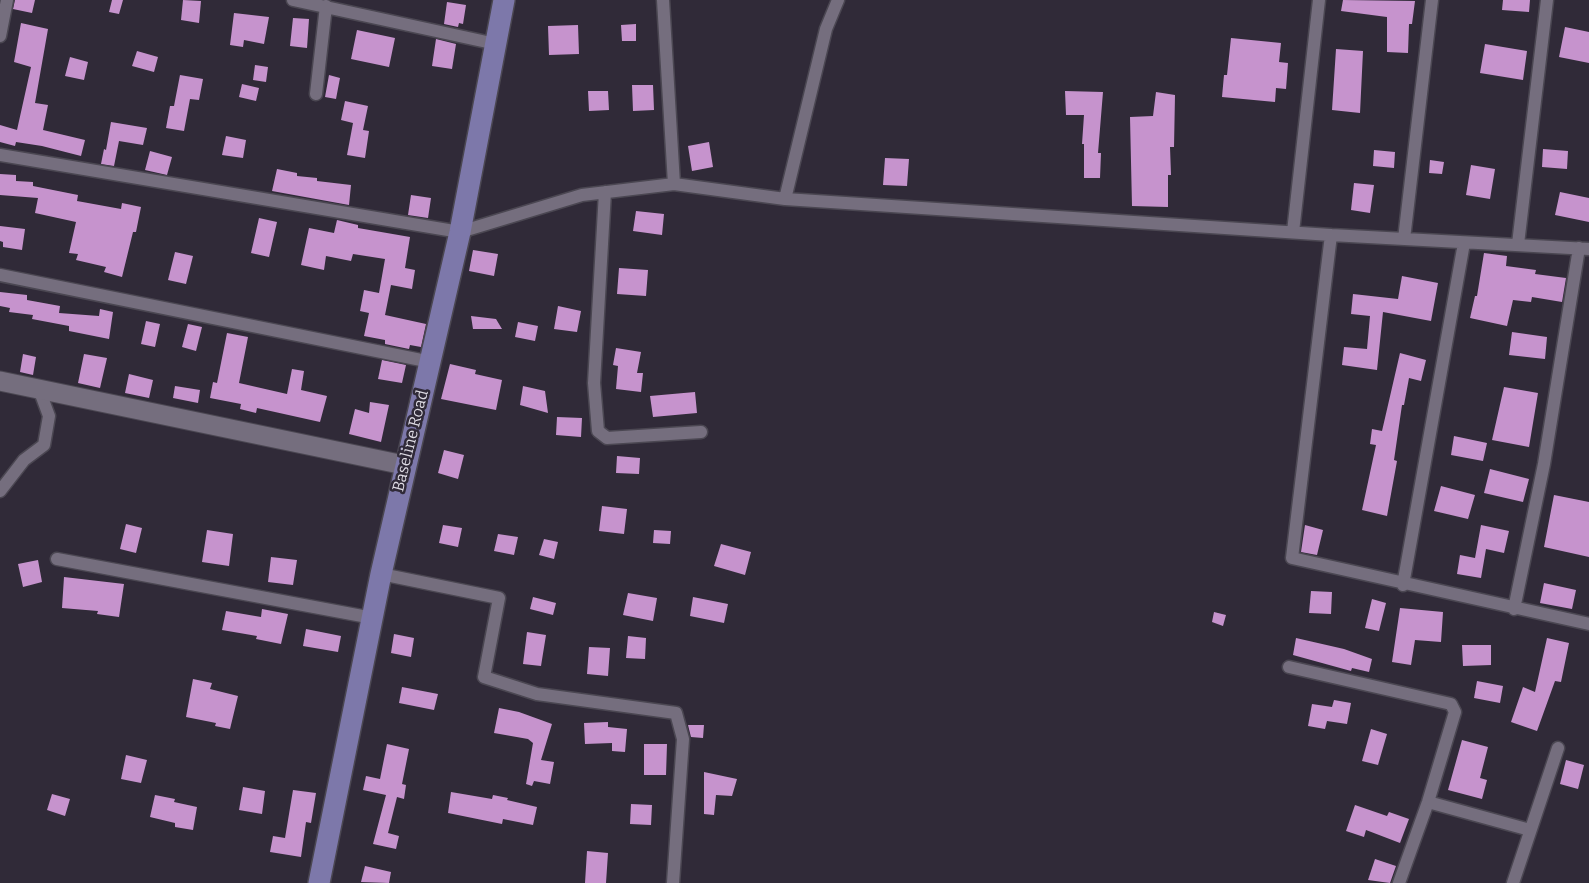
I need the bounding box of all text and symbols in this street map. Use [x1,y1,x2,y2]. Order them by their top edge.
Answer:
street label: Baseline Road [389,388,433,494]

